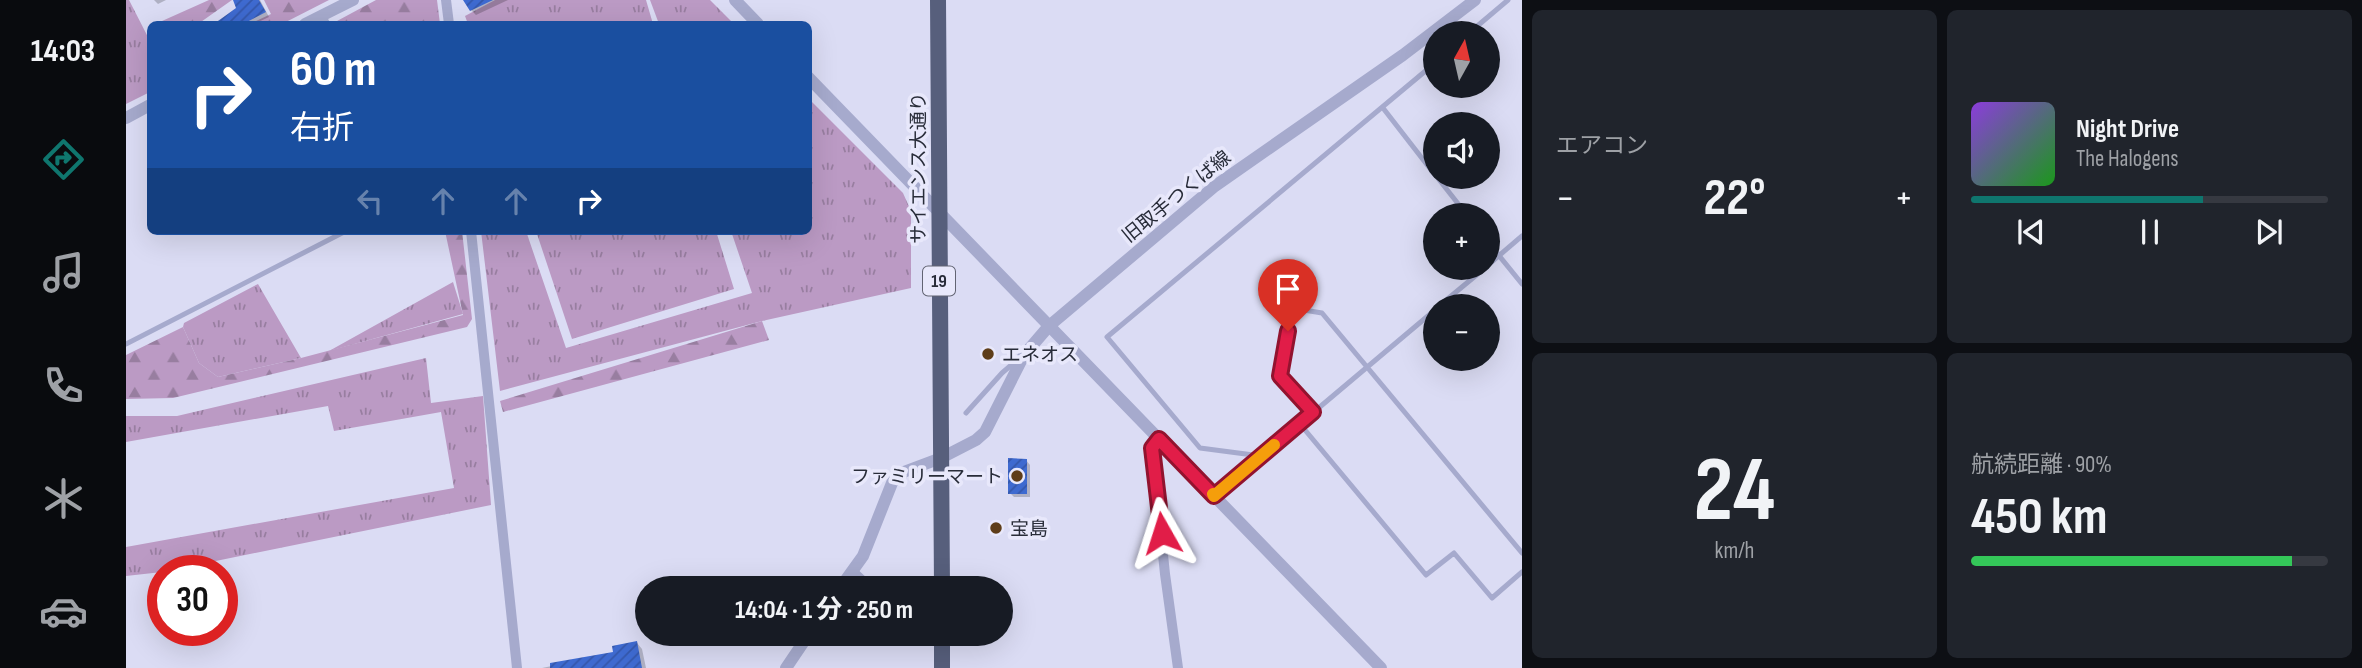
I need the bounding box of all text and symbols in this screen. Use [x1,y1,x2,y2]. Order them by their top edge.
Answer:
north arrow [1423,21,1500,98]
map controls [1423,21,1500,371]
text: 14:03 [31,32,95,71]
text: 60 m [290,41,377,100]
icon: right [175,49,266,140]
street label: サイエンス大通り [908,92,931,244]
text: 右折 [290,109,354,148]
button: sound [1423,112,1500,189]
text: Night Drive [2076,114,2179,145]
text: エアコン [1556,132,1648,160]
icon: directions [39,135,88,184]
text: The Halogens [2076,145,2179,173]
street label: 旧取手つくば線 [1118,146,1236,248]
text: 22° [1703,167,1766,230]
text: − [1556,176,1575,221]
text: + [1894,176,1913,221]
icon: left [351,182,389,220]
icon: ahead [424,182,462,220]
icon: ahead [497,182,535,220]
icon: right [570,182,608,220]
button: + [1423,203,1500,280]
icon: previous [2012,213,2050,251]
icon: pause [2131,213,2169,251]
icon: next [2250,213,2288,251]
icon: music [39,248,88,297]
pin [1258,259,1318,331]
road number: 19 [923,267,955,296]
icon: arrive [1269,270,1307,308]
button: − [1423,294,1500,371]
place label: エネオス [1002,344,1078,367]
marker: エネオス [980,346,996,362]
icon: phone [39,361,88,410]
text: 24 [1694,437,1775,546]
text: 航続距離 · 90% [1971,451,2112,479]
place label: ファミリーマート [851,466,1003,489]
marker: ファミリーマート [1009,468,1025,484]
icon: climate [39,474,88,523]
text: 450 km [1971,486,2107,549]
position arrow [1125,496,1199,570]
place label: 宝島 [1010,518,1048,541]
marker: 宝島 [988,520,1004,536]
text: km/h [1715,537,1754,565]
speed limit sign: 30 [147,555,238,646]
icon: car [39,587,88,636]
text: 14:04 · 1 分 · 250 m [735,595,913,626]

